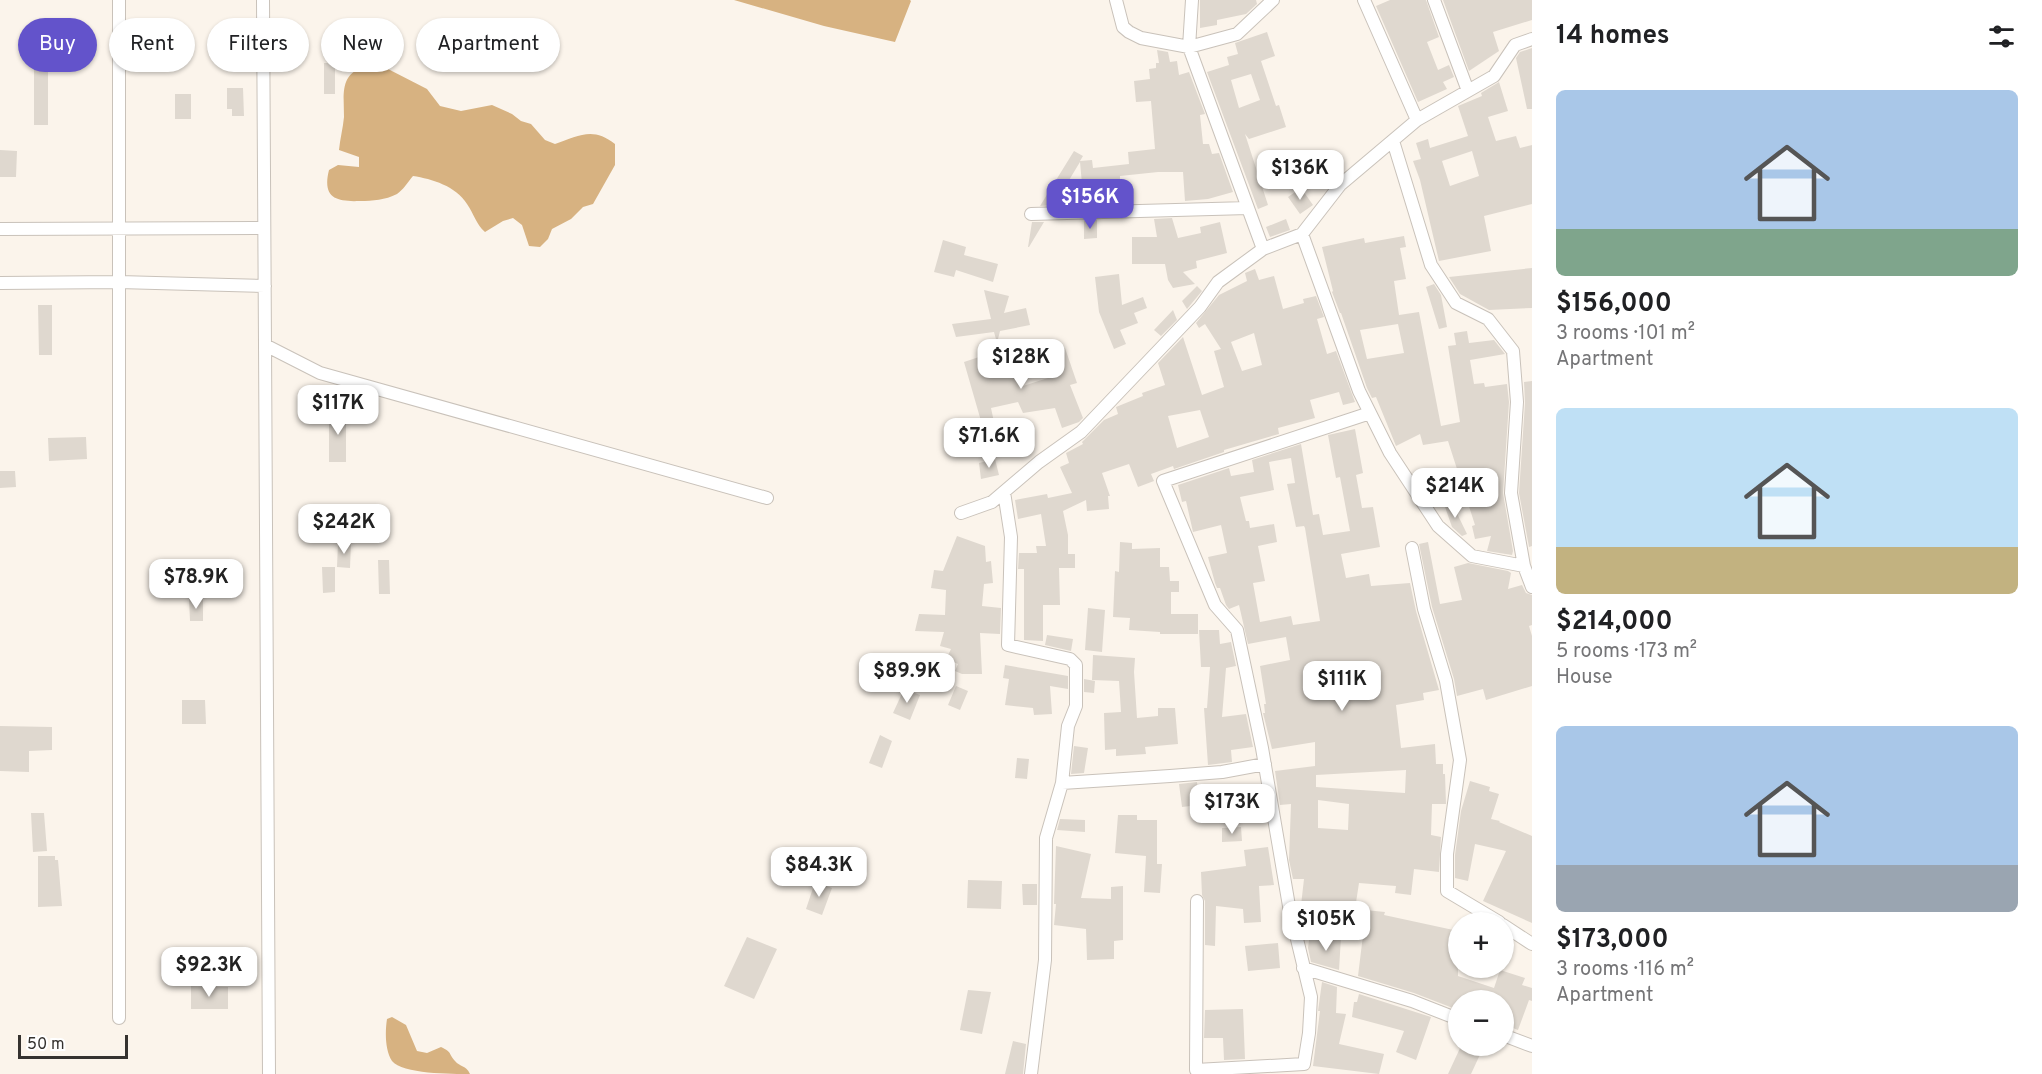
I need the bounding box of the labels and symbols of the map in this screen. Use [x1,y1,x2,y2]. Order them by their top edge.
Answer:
pin: $136K [1258,150,1342,201]
pin: $156K [1048,179,1132,230]
pin: $128K [979,339,1063,390]
pin: $117K [296,385,380,436]
pin: $71.6K [940,418,1038,469]
pin: $214K [1413,468,1497,519]
pin: $242K [302,504,386,555]
pin: $78.9K [147,559,245,610]
pin: $89.9K [858,653,956,704]
pin: $111K [1300,661,1384,712]
pin: $173K [1190,784,1274,835]
pin: $84.3K [770,847,868,898]
pin: $105K [1284,901,1368,952]
pin: $92.3K [160,947,258,998]
scale bar [18,1032,128,1060]

